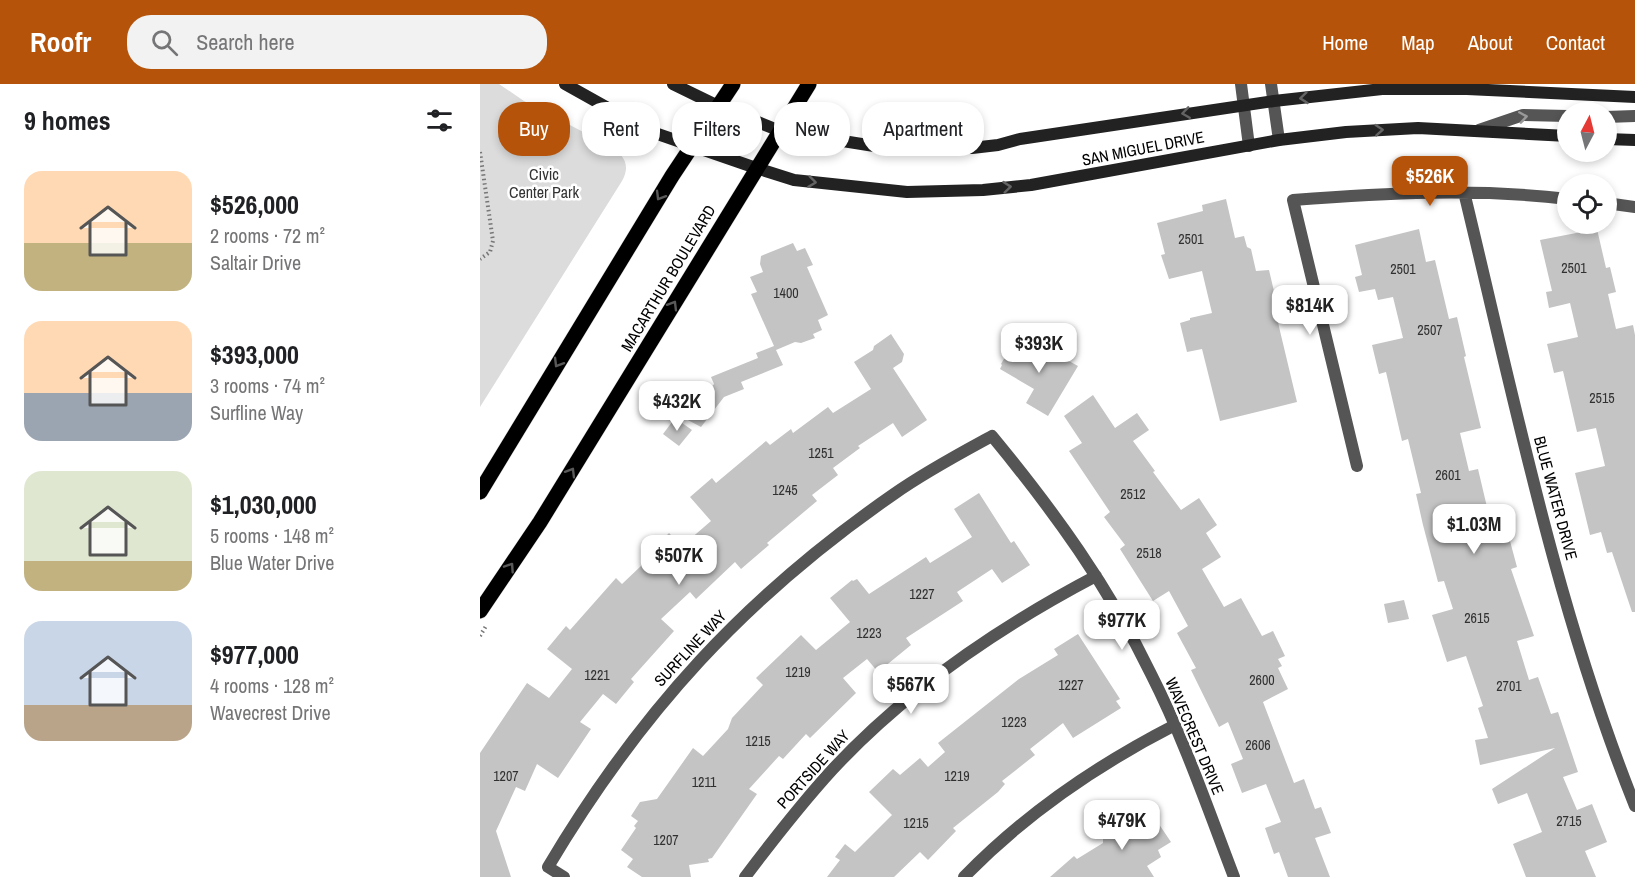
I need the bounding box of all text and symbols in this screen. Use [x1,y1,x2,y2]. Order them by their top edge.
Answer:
search box [127,15,547,69]
text: Roofr [30,23,91,61]
icon: search [148,26,181,59]
text: Search here [196,27,295,57]
text: Home [1322,28,1368,57]
text: Map [1401,28,1435,57]
text: About [1468,28,1513,57]
text: Contact [1546,28,1605,57]
one-way arrow [1300,91,1309,103]
chip: Buy [498,102,570,156]
chip: Rent [582,102,660,156]
chip: Filters [672,102,762,156]
chip: New [774,102,850,156]
chip: Apartment [862,102,984,156]
north arrow [1557,102,1617,162]
map controls [1557,102,1617,234]
text: 9 homes [24,103,111,138]
icon: filters [423,104,456,137]
one-way arrow [1181,107,1190,119]
one-way arrow [1518,112,1527,124]
one-way arrow [1375,124,1384,137]
street label: SAN MIGUEL DRIVE [1080,125,1206,171]
pin: $526K [1388,156,1472,207]
text: $526K [1406,162,1454,189]
park label: Civic Center Park [509,163,579,203]
button: locate [1557,174,1617,234]
one-way arrow [808,176,817,188]
one-way arrow [1002,181,1011,194]
text: $526,000 [210,187,299,222]
one-way arrow [655,190,667,200]
icon: home [72,195,144,267]
street label: MACARTHUR BOULEVARD [616,201,720,355]
text: 2 rooms · 72 m² [210,222,325,249]
house number: 2501 [1178,230,1204,248]
text: Saltair Drive [210,249,301,276]
house number: 2501 [1561,259,1587,277]
house number: 2501 [1390,260,1416,278]
house number: 1400 [773,284,799,302]
pin: $814K [1268,285,1352,336]
text: $814K [1286,291,1334,318]
one-way arrow [665,301,677,311]
house number: 2507 [1417,321,1443,339]
pin: $393K [997,323,1081,374]
text: $393K [1015,329,1063,356]
text: $393,000 [210,337,299,372]
icon: home [72,345,144,417]
one-way arrow [554,357,566,367]
text: 3 rooms · 74 m² [210,372,325,399]
pin: $432K [635,381,719,432]
text: $432K [653,387,701,414]
house number: 2515 [1589,389,1615,407]
text: Surfline Way [210,399,303,426]
street label: BLUE WATER DRIVE [1529,434,1583,562]
house number: 1251 [808,444,834,462]
house number: 2601 [1435,466,1461,484]
one-way arrow [563,468,575,478]
house number: 1245 [772,481,798,499]
house number: 2512 [1120,485,1146,503]
text: $1,030,000 [210,487,317,522]
icon: home [72,495,144,567]
pin: $1.03M [1425,504,1523,555]
text: $1.03M [1447,510,1501,537]
text: 5 rooms · 148 m² [210,522,334,549]
pin: $507K [637,535,721,586]
text: $507K [655,541,703,568]
house number: 2518 [1136,544,1162,562]
text: Blue Water Drive [210,549,334,576]
one-way arrow [503,562,514,573]
house number: 1227 [909,585,935,603]
pin: $977K [1080,600,1164,651]
street label: SURFLINE WAY [649,605,731,691]
text: $977K [1098,606,1146,633]
house number: 2615 [1464,609,1490,627]
house number: 1223 [856,624,882,642]
text: $977,000 [210,637,299,672]
icon: home [72,645,144,717]
house number: 1219 [785,663,811,681]
pin: $567K [869,664,953,715]
house number: 1221 [584,666,610,684]
text: $567K [887,670,935,697]
house number: 2600 [1249,671,1275,689]
text: 4 rooms · 128 m² [210,672,334,699]
street label: WAVECREST DRIVE [1160,674,1230,798]
house number: 1227 [1058,676,1084,694]
house number: 2701 [1496,677,1522,695]
text: Wavecrest Drive [210,699,331,726]
house number: 1223 [1001,713,1027,731]
street label: PORTSIDE WAY [772,725,854,813]
house number: 1215 [745,732,771,750]
house number: 2606 [1245,736,1271,754]
house number: 1207 [493,767,519,785]
house number: 1219 [944,767,970,785]
house number: 1211 [692,773,717,791]
pin: $479K [1080,800,1164,851]
text: $479K [1098,806,1146,833]
house number: 2715 [1556,812,1582,830]
house number: 1215 [903,814,929,832]
house number: 1207 [653,831,679,849]

